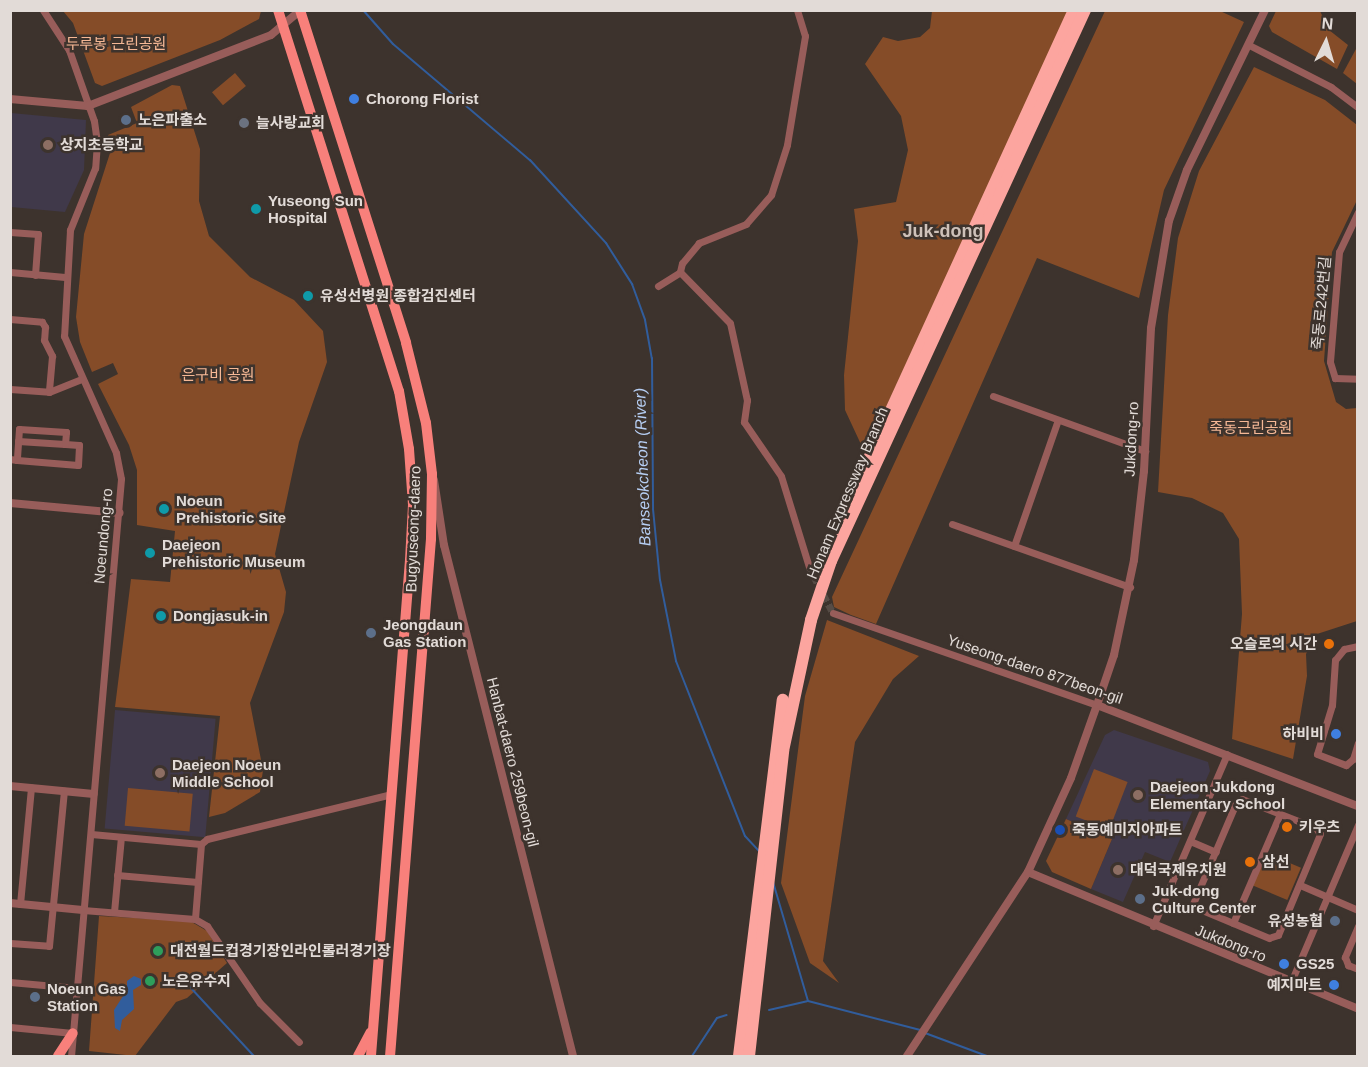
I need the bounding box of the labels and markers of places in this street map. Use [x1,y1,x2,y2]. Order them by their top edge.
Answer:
place label: Chorong Florist [366,90,478,108]
marker: Chorong Florist [347,92,361,106]
place label: 노은파출소 [138,111,207,129]
marker: 노은파출소 [119,113,133,127]
place label: 늘사랑교회 [256,114,325,132]
marker: 늘사랑교회 [237,116,251,130]
place label: 상지초등학교 [60,136,143,154]
marker: 상지초등학교 [41,138,55,152]
place label: Yuseong Sun Hospital [268,191,363,226]
marker: Yuseong Sun Hospital [249,202,263,216]
place label: 유성선병원 종합검진센터 [320,287,476,305]
marker: 유성선병원 종합검진센터 [301,289,315,303]
place label: Noeun Prehistoric Site [176,491,286,526]
marker: Noeun Prehistoric Site [157,502,171,516]
place label: Daejeon Prehistoric Museum [162,535,305,570]
marker: Daejeon Prehistoric Museum [143,546,157,560]
place label: Dongjasuk-in [173,607,268,625]
marker: Dongjasuk-in [154,609,168,623]
place label: Jeongdaun Gas Station [383,615,466,650]
marker: Jeongdaun Gas Station [364,626,378,640]
place label: 오슬로의 시간 [1230,635,1317,653]
marker: 오슬로의 시간 [1322,637,1336,651]
place label: 하비비 [1283,725,1324,743]
marker: 하비비 [1329,727,1343,741]
place label: Daejeon Noeun Middle School [172,755,281,790]
marker: Daejeon Noeun Middle School [153,766,167,780]
place label: Daejeon Jukdong Elementary School [1150,777,1285,812]
marker: Daejeon Jukdong Elementary School [1131,788,1145,802]
place label: 키우츠 [1299,818,1340,836]
marker: 키우츠 [1280,820,1294,834]
place label: 죽동예미지아파트 [1072,821,1182,839]
marker: 죽동예미지아파트 [1053,823,1067,837]
place label: 삼선 [1262,853,1290,871]
marker: 삼선 [1243,855,1257,869]
place label: 대덕국제유치원 [1130,861,1227,879]
marker: 대덕국제유치원 [1111,863,1125,877]
place label: Juk-dong Culture Center [1152,881,1256,916]
marker: Juk-dong Culture Center [1133,892,1147,906]
place label: 유성농협 [1268,912,1323,930]
marker: 유성농협 [1328,914,1342,928]
place label: 대전월드컵경기장인라인롤러경기장 [170,942,391,960]
marker: 대전월드컵경기장인라인롤러경기장 [151,944,165,958]
place label: GS25 [1296,955,1334,973]
marker: GS25 [1277,957,1291,971]
place label: 노은유수지 [162,972,231,990]
marker: 노은유수지 [143,974,157,988]
place label: 예지마트 [1267,976,1322,994]
marker: 예지마트 [1327,978,1341,992]
place label: Noeun Gas Station [47,979,126,1014]
marker: Noeun Gas Station [28,990,42,1004]

